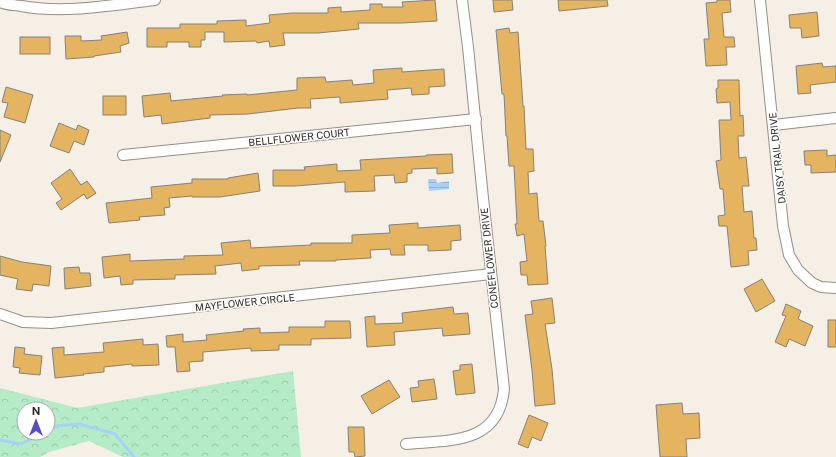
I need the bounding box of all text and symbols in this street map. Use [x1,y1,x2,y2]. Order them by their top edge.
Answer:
street label: DAISY TRAIL DRIVE [766,112,788,204]
street label: BELLFLOWER COURT [248,126,350,148]
street label: CONEFLOWER DRIVE [478,207,500,309]
street label: MAYFLOWER CIRCLE [195,291,295,313]
north arrow [16,401,56,441]
text: N [32,405,40,417]

